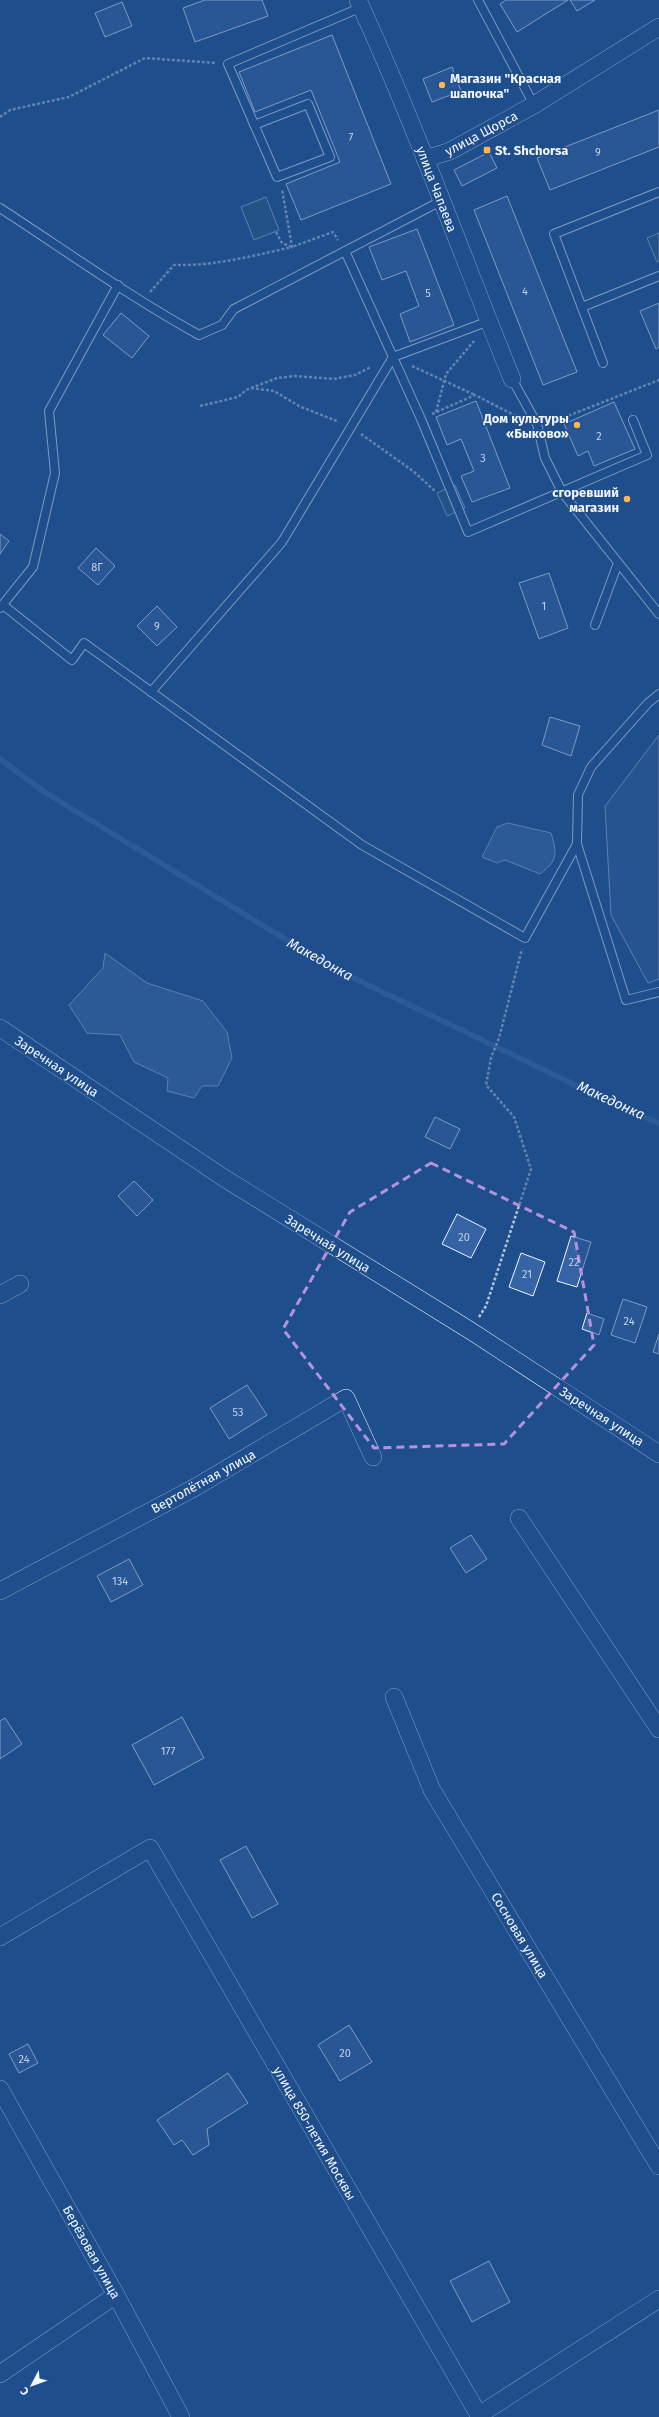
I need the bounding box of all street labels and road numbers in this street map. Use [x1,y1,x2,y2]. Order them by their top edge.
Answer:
street label: улица Щорса [442,108,520,159]
street label: улица Чапаева [413,144,460,234]
street label: Заречная улица [12,1033,101,1100]
street label: Заречная улица [282,1211,373,1276]
street label: Заречная улица [557,1384,647,1449]
street label: Вертолётная улица [148,1446,258,1516]
street label: Сосновая улица [488,1890,551,1981]
street label: улица 850-летия Москвы [270,2064,359,2203]
street label: Берёзовая улица [60,2203,123,2301]

